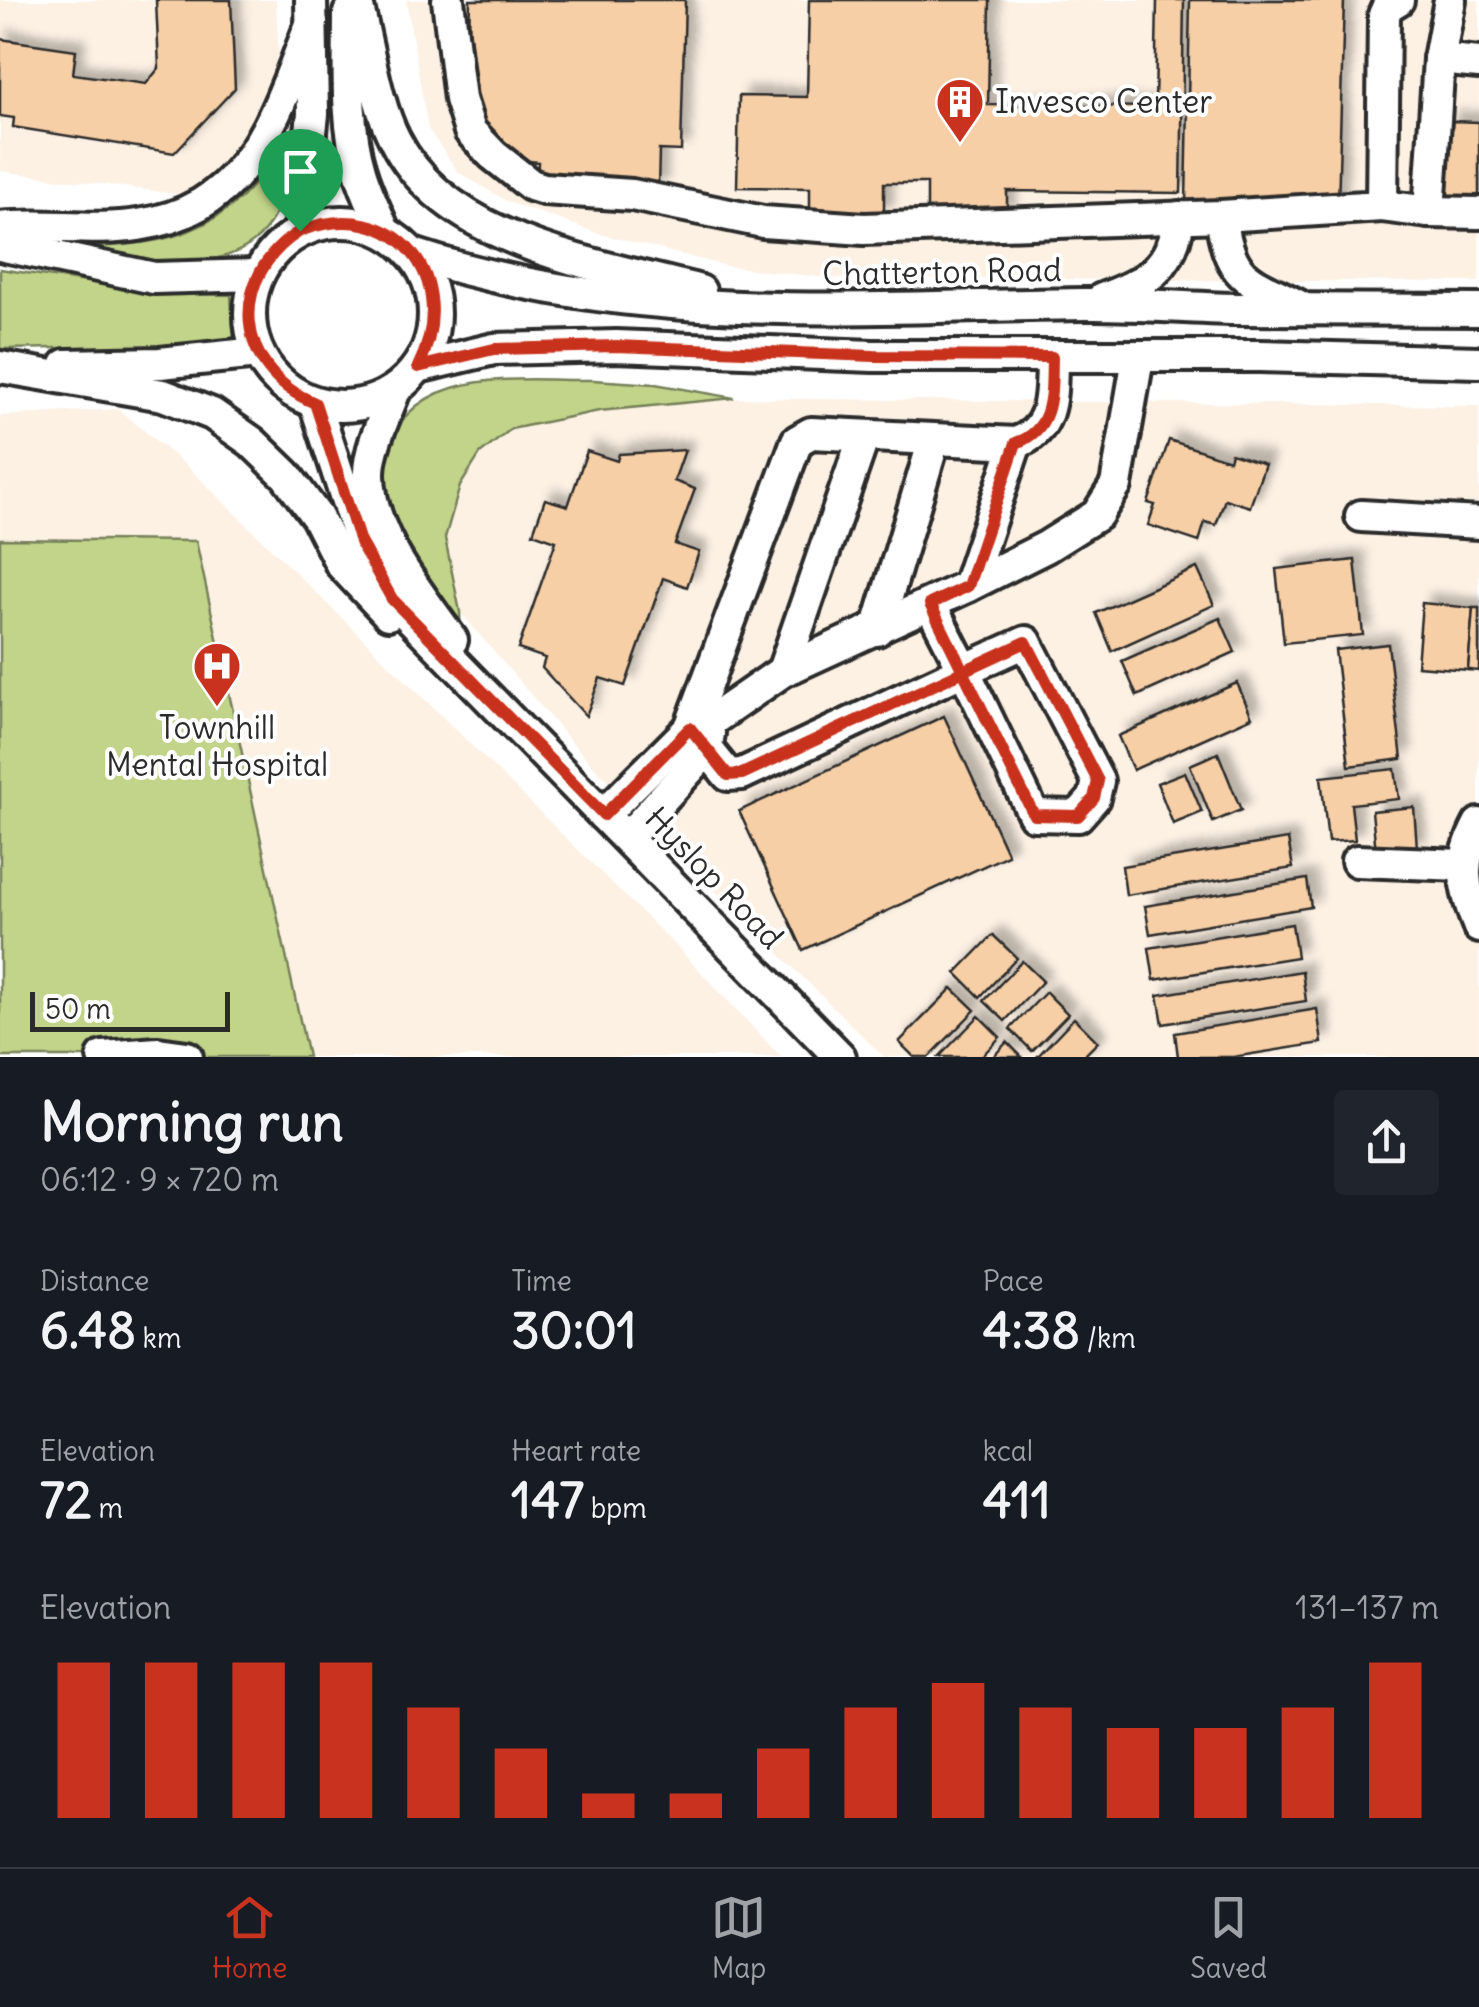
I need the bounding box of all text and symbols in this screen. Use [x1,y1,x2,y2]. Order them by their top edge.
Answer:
building icon: Invesco Center [934,76,986,144]
place label: Invesco Center [995,81,1212,122]
pin [258,129,343,232]
icon: arrive [273,144,328,199]
street label: Chatterton Road [822,249,1062,294]
hospital icon: Townhill Mental Hospital [191,640,243,708]
place label: Townhill Mental Hospital [106,707,328,785]
street label: Hyslop Road [636,798,792,957]
scale bar [30,987,230,1032]
text: 50 m [45,991,111,1027]
text: Morning run [40,1087,344,1156]
button: share [1334,1090,1439,1195]
text: 06:12 · 9 × 720 m [40,1159,279,1200]
text: Distance [40,1263,149,1299]
text: Time [511,1263,572,1299]
text: Pace [983,1263,1044,1299]
text: 6.48 [40,1299,136,1362]
text: 30:01 [511,1299,637,1362]
text: 4:38 [983,1299,1080,1362]
text: km [136,1320,181,1356]
text: /km [1080,1320,1136,1356]
text: Elevation [40,1433,155,1469]
text: Heart rate [511,1433,641,1469]
text: kcal [983,1433,1033,1469]
text: 72 [40,1469,92,1532]
text: 147 [511,1469,584,1532]
text: 411 [983,1469,1051,1532]
text: m [92,1490,123,1526]
text: bpm [584,1490,647,1526]
text: Elevation [40,1587,171,1628]
text: 131–137 m [1295,1587,1439,1628]
tab: Home [212,1890,287,1986]
tab: Map [711,1890,766,1986]
tab: Saved [1190,1890,1267,1986]

